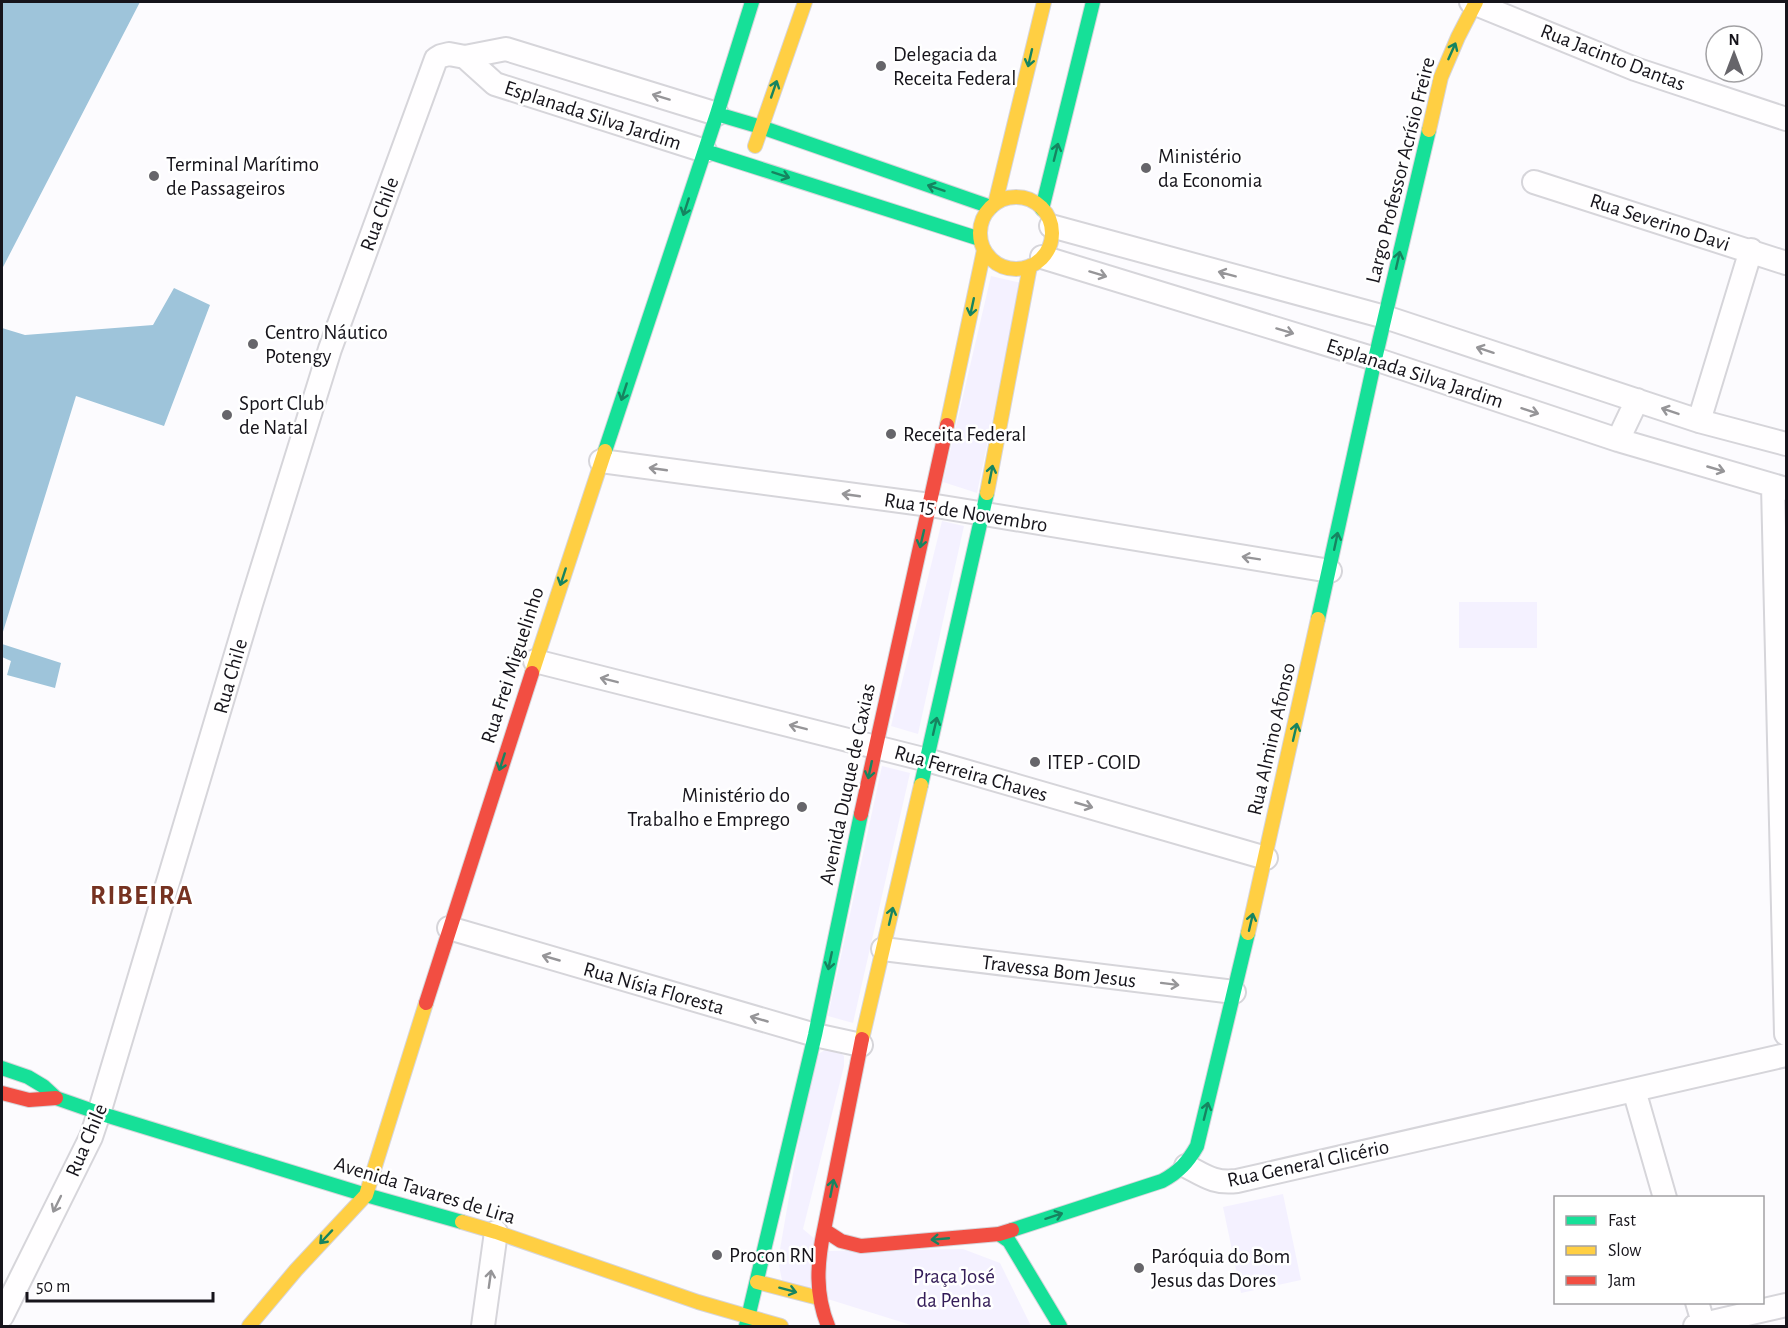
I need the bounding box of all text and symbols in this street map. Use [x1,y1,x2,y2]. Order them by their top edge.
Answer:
street label: Rua Jacinto Dantas [1538,20,1688,95]
north arrow [1704,24,1764,84]
text: N [1728,32,1740,48]
one-way arrow [1446,43,1458,61]
place label: Delegacia da Receita Federal [893,44,1016,89]
one-way arrow [1024,49,1036,68]
street label: Largo Professor Acrísio Freire [1362,55,1439,285]
marker: Delegacia da Receita Federal [874,59,888,73]
street label: Esplanada Silva Jardim [502,77,684,154]
one-way arrow [770,80,781,99]
one-way arrow [652,91,671,102]
one-way arrow [1051,143,1063,162]
place label: Ministério da Economia [1158,146,1263,191]
place label: Terminal Marítimo de Passageiros [166,154,319,199]
marker: Ministério da Economia [1139,161,1153,175]
marker: Terminal Marítimo de Passageiros [147,169,161,183]
one-way arrow [771,170,790,181]
street label: Rua Chile [356,174,402,254]
one-way arrow [927,182,946,193]
street label: Rua Severino Davi [1587,190,1733,255]
one-way arrow [680,197,691,216]
one-way arrow [1393,251,1404,270]
one-way arrow [1218,268,1237,279]
one-way arrow [1088,269,1107,280]
one-way arrow [966,297,977,317]
place label: Centro Náutico Potengy [265,322,388,367]
one-way arrow [1275,326,1294,337]
street label: Esplanada Silva Jardim [1324,335,1506,412]
marker: Centro Náutico Potengy [246,337,260,351]
one-way arrow [1476,343,1495,354]
one-way arrow [618,382,629,401]
place label: Sport Club de Natal [239,393,324,438]
one-way arrow [1661,404,1680,415]
one-way arrow [1520,406,1539,417]
marker: Sport Club de Natal [220,408,234,422]
place label: Receita Federal [903,424,1026,445]
marker: Receita Federal [884,427,898,441]
one-way arrow [648,463,668,474]
one-way arrow [1706,464,1725,475]
one-way arrow [986,465,997,484]
one-way arrow [842,489,861,500]
street label: Rua 15 de Novembro [883,489,1049,536]
one-way arrow [916,529,927,548]
one-way arrow [1331,532,1342,551]
one-way arrow [1242,553,1261,564]
one-way arrow [557,567,568,586]
street label: Rua Frei Miguelinho [477,584,548,746]
street label: Rua Chile [210,636,251,716]
street label: Rua Almino Afonso [1244,661,1299,818]
one-way arrow [600,673,619,685]
street label: Avenida Duque de Caxias [816,682,879,887]
one-way arrow [929,716,941,735]
one-way arrow [789,721,808,733]
one-way arrow [1289,723,1301,742]
street label: Rua Ferreira Chaves [892,742,1050,805]
one-way arrow [496,752,507,771]
place label: ITEP - COID [1047,752,1140,773]
marker: ITEP - COID [1028,755,1042,769]
one-way arrow [864,761,876,780]
place label: Ministério do Trabalho e Emprego [627,785,790,830]
marker: Ministério do Trabalho e Emprego [795,800,809,814]
one-way arrow [1074,800,1093,811]
district label: RIBEIRA [90,882,194,909]
one-way arrow [885,906,897,925]
one-way arrow [1245,913,1257,932]
one-way arrow [824,951,835,970]
one-way arrow [542,952,561,963]
street label: Travessa Bom Jesus [981,952,1137,991]
street label: Rua Nísia Floresta [581,958,727,1019]
one-way arrow [1160,979,1180,990]
one-way arrow [750,1013,769,1024]
street label: Rua Chile [62,1101,111,1180]
one-way arrow [1200,1102,1212,1121]
street label: Rua General Glicério [1225,1136,1391,1191]
street label: Avenida Tavares de Lira [332,1153,518,1228]
one-way arrow [827,1179,838,1199]
one-way arrow [51,1195,62,1213]
legend [1554,1196,1764,1304]
one-way arrow [1044,1210,1063,1221]
text: Fast [1608,1212,1636,1230]
one-way arrow [319,1230,333,1245]
one-way arrow [931,1234,951,1245]
text: Slow [1608,1242,1641,1260]
place label: Procon RN [729,1245,815,1266]
place label: Paróquia do Bom Jesus das Dores [1151,1246,1290,1291]
marker: Procon RN [710,1248,724,1262]
marker: Paróquia do Bom Jesus das Dores [1132,1261,1146,1275]
scale bar [27,1265,213,1303]
park label: Praça José da Penha [913,1266,995,1311]
one-way arrow [484,1270,495,1290]
text: Jam [1608,1272,1636,1290]
text: 50 m [36,1278,70,1296]
one-way arrow [778,1284,797,1296]

